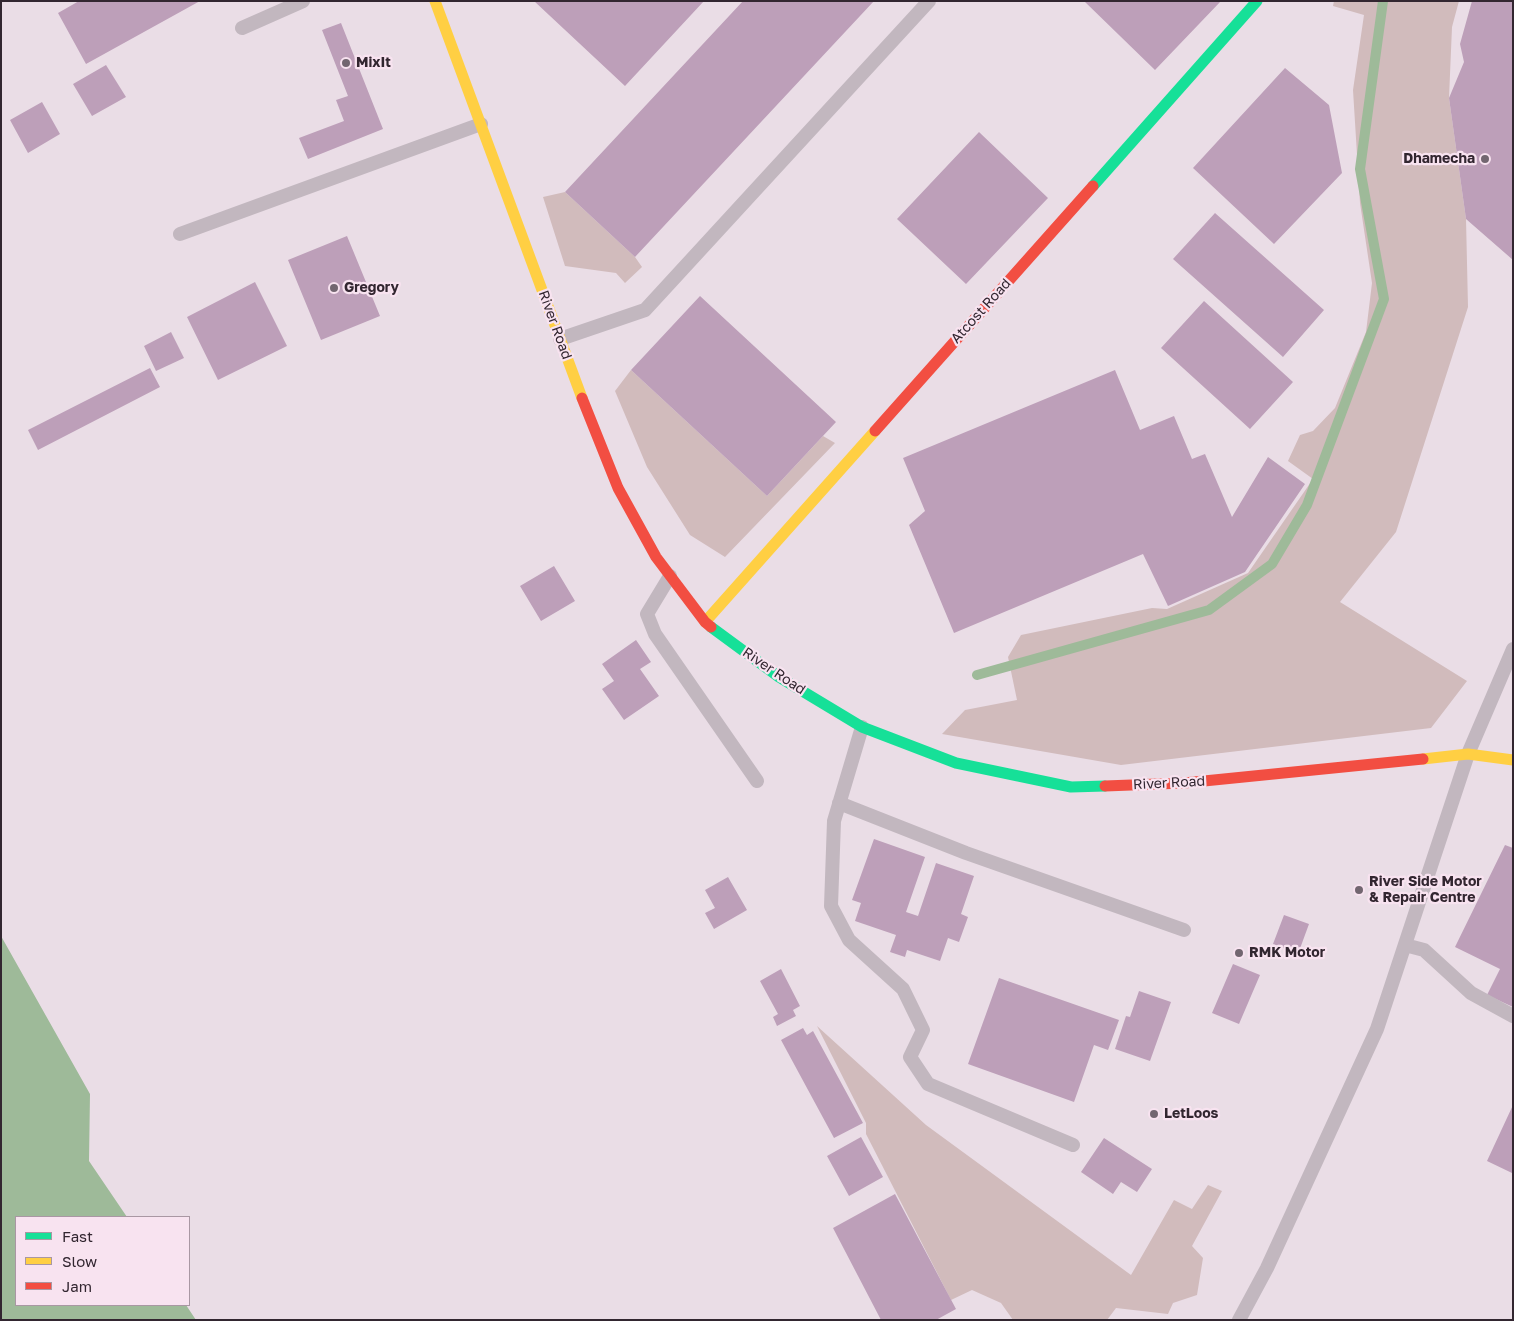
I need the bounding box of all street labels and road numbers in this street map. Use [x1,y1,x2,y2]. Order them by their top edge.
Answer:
street label: Atcost Road [948,275,1014,347]
street label: River Road [535,288,575,362]
street label: River Road [739,644,809,698]
street label: River Road [1133,773,1205,793]

